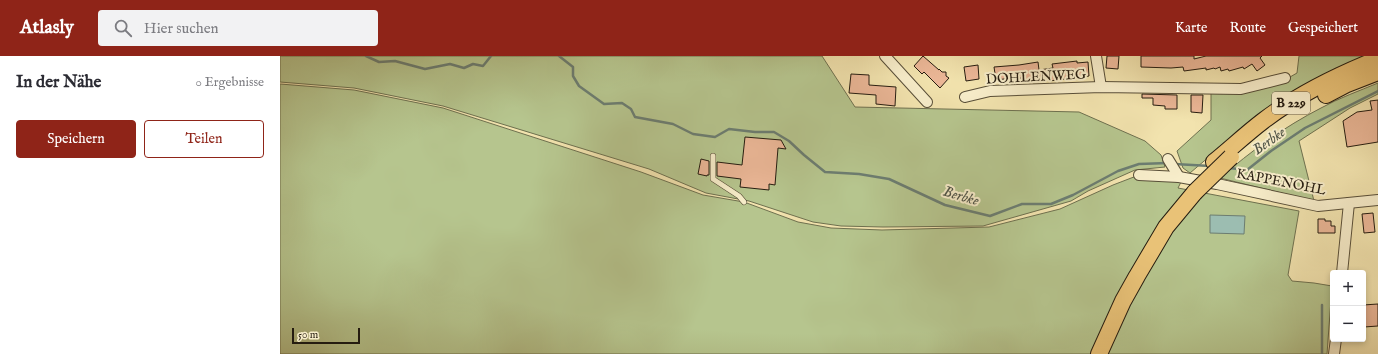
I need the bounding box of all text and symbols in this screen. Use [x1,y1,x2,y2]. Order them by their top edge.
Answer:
search box [98,10,378,46]
text: Atlasly [20,16,74,40]
icon: search [112,17,134,39]
text: Hier suchen [144,19,219,38]
text: Karte [1175,19,1207,37]
text: Route [1229,19,1266,37]
text: Gespeichert [1288,19,1358,37]
street label: DOHLENWEG [985,65,1088,89]
text: In der Nähe [16,72,101,93]
text: 0 Ergebnisse [196,74,264,91]
road number: B 229 [1272,92,1310,114]
button: Speichern [16,120,136,158]
button: Teilen [144,120,264,158]
water label: Berbke [1249,123,1289,159]
street label: KAPPENOHL [1235,164,1327,200]
water label: Berbke [941,182,981,210]
map controls [1330,270,1366,342]
button: + [1330,270,1366,306]
button: − [1330,306,1366,342]
scale bar [292,326,360,345]
text: 50 m [298,328,318,342]

